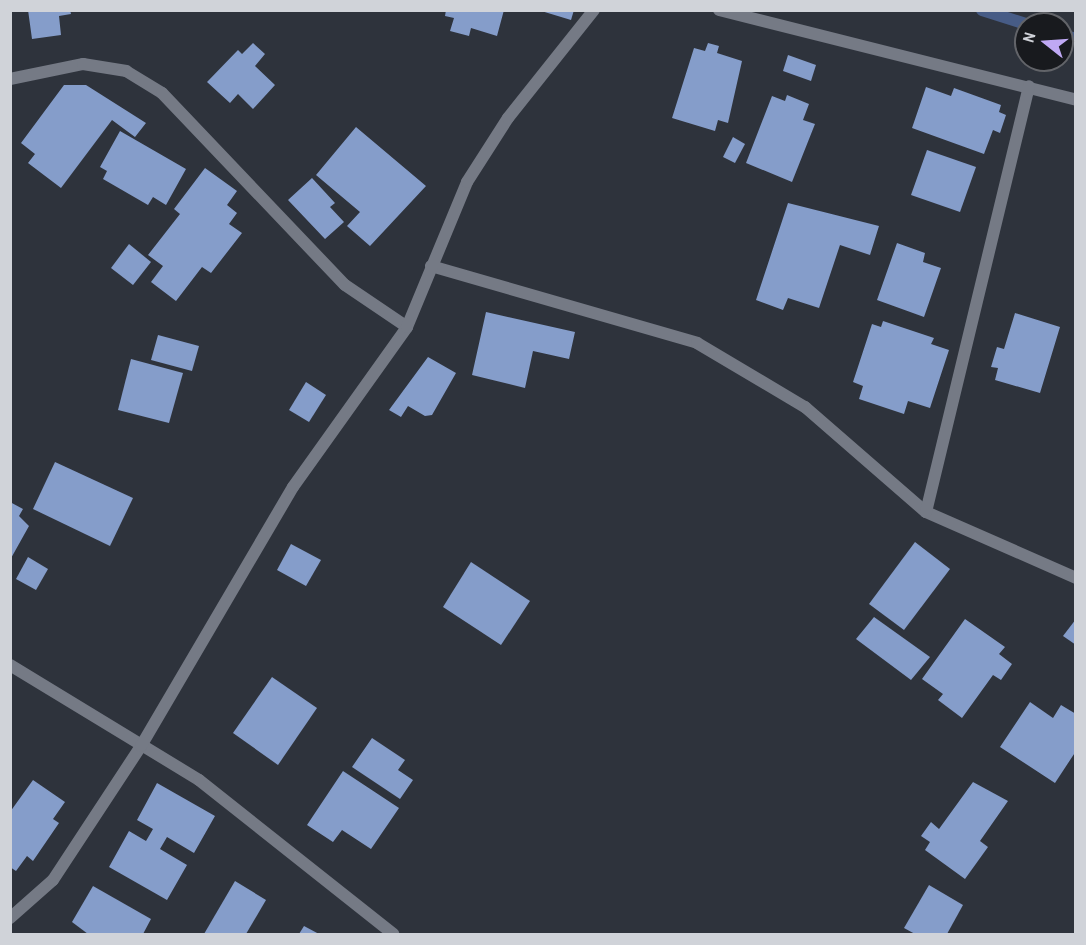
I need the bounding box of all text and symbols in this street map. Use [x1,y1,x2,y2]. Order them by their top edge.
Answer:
north arrow [1014,12,1074,72]
text: N [1017,30,1041,45]

